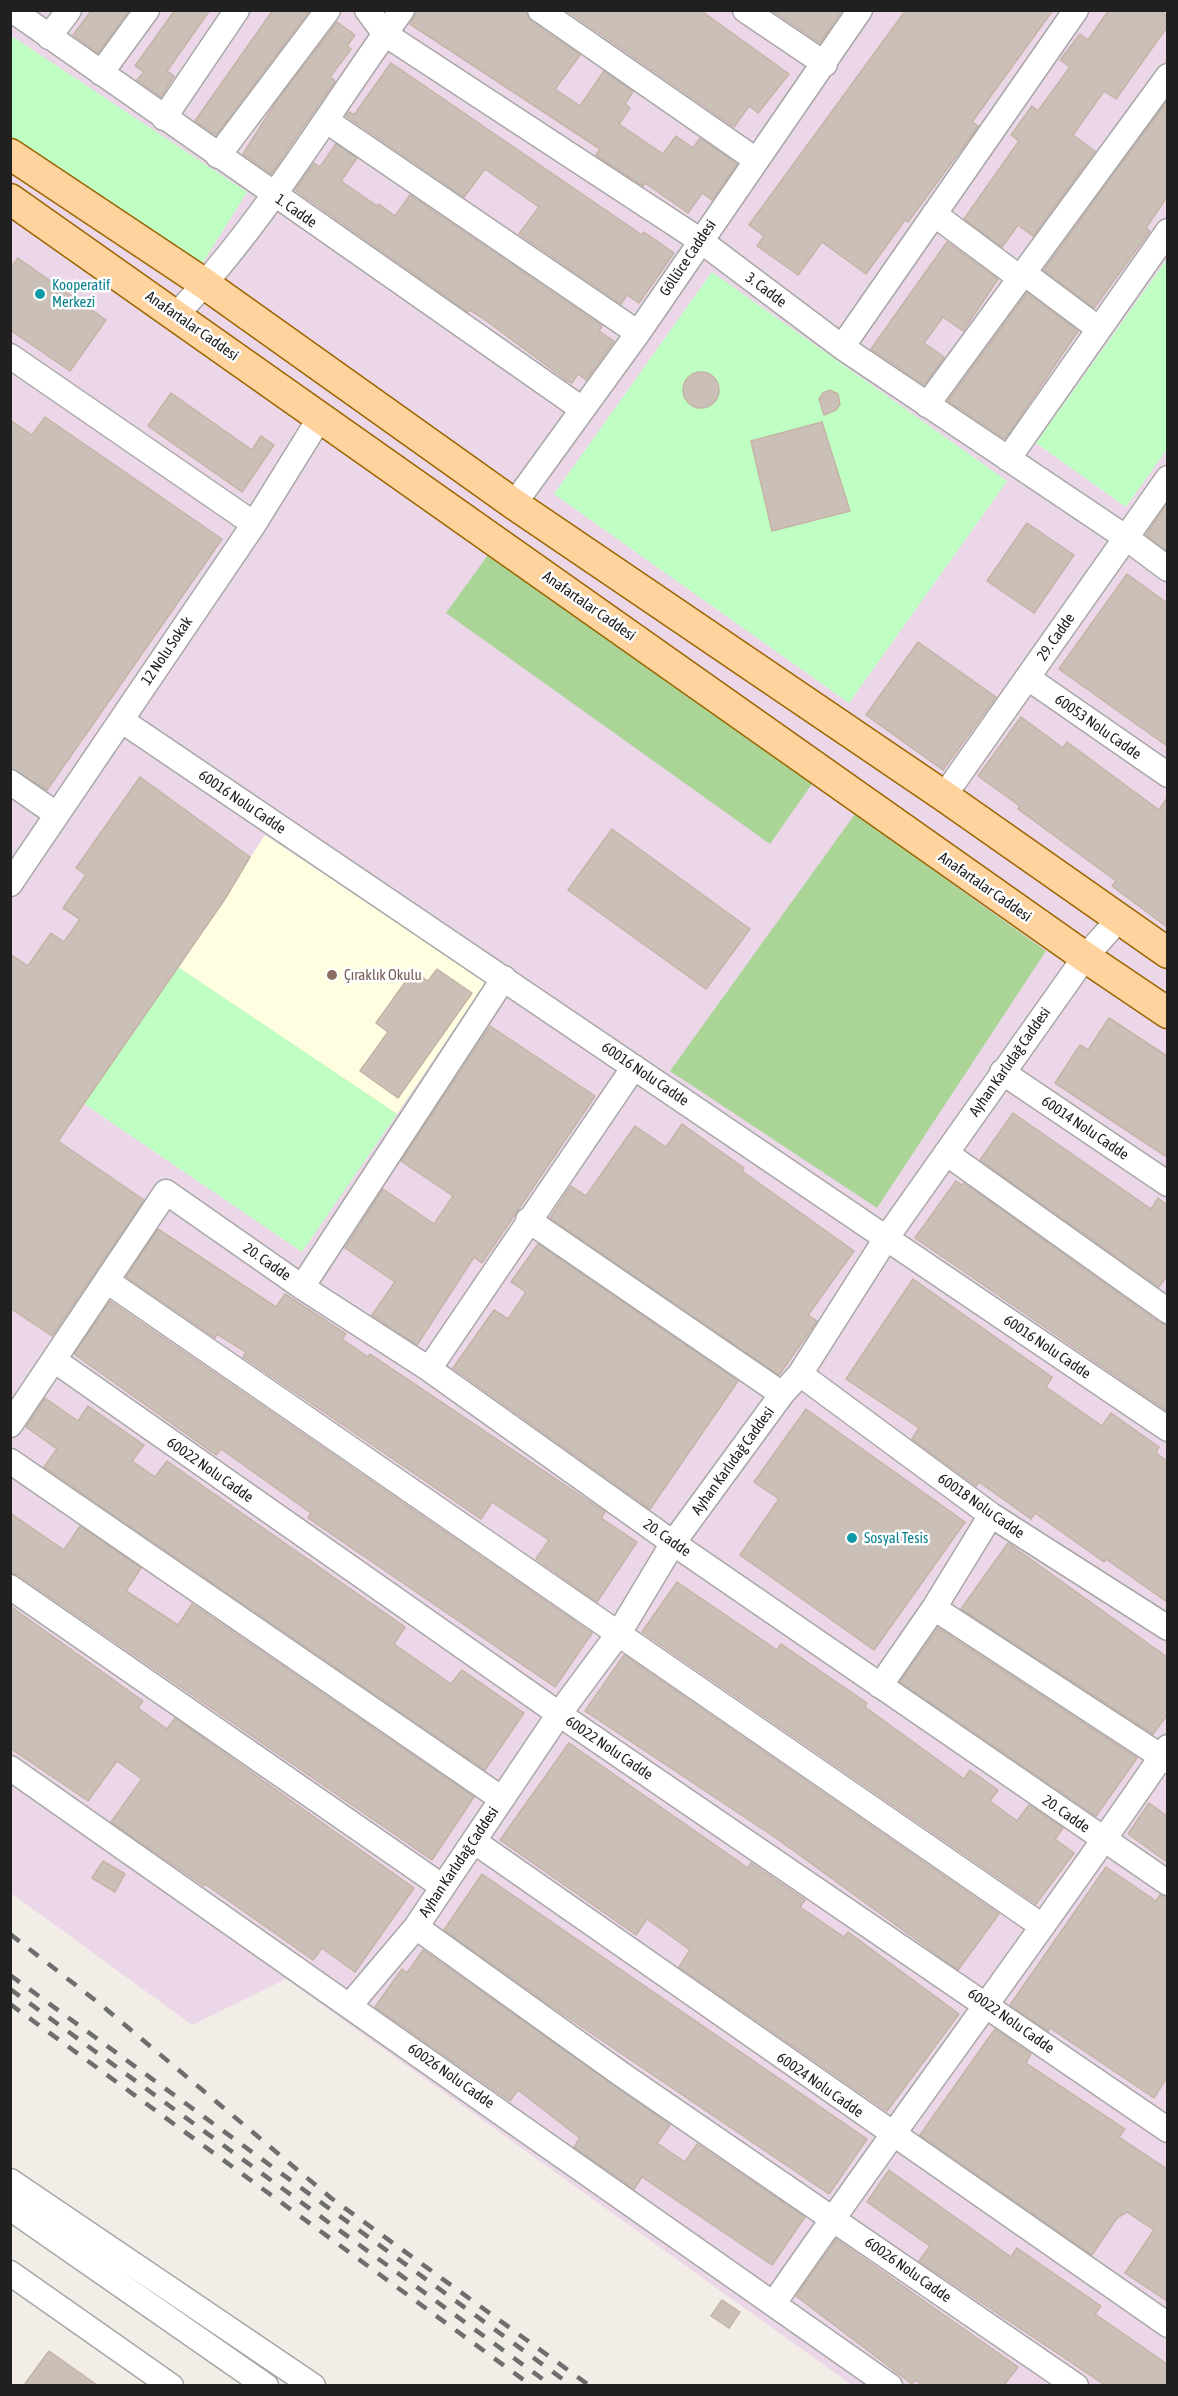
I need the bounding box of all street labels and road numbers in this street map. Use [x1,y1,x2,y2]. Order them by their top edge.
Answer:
street label: 1. Cadde [272,190,320,232]
street label: Göllüce Caddesi [656,216,720,300]
street label: 3. Cadde [742,269,790,311]
street label: Anafartalar Caddesi [142,287,242,365]
street label: Anafartalar Caddesi [539,567,639,645]
street label: 29. Cadde [1033,610,1079,664]
street label: 12 Nolu Sokak [137,613,197,689]
street label: 60053 Nolu Cadde [1051,691,1145,763]
street label: 60016 Nolu Cadde [195,766,289,838]
street label: Anafartalar Caddesi [935,848,1035,926]
street label: Ayhan Karlıdağ Caddesi [966,1004,1054,1120]
street label: 60016 Nolu Cadde [598,1038,692,1110]
street label: 60014 Nolu Cadde [1038,1092,1132,1164]
street label: 20. Cadde [240,1239,294,1285]
street label: 60016 Nolu Cadde [1000,1311,1094,1383]
street label: Ayhan Karlıdağ Caddesi [688,1403,778,1519]
street label: 60022 Nolu Cadde [163,1434,257,1506]
street label: 60018 Nolu Cadde [934,1470,1028,1542]
street label: 20. Cadde [640,1515,694,1561]
street label: 60022 Nolu Cadde [562,1712,656,1784]
street label: 20. Cadde [1039,1791,1093,1837]
street label: Ayhan Karlıdağ Caddesi [415,1803,503,1921]
street label: 60022 Nolu Cadde [964,1985,1058,2057]
street label: 60026 Nolu Cadde [404,2040,498,2112]
street label: 60024 Nolu Cadde [773,2049,867,2121]
street label: 60026 Nolu Cadde [861,2234,955,2306]

